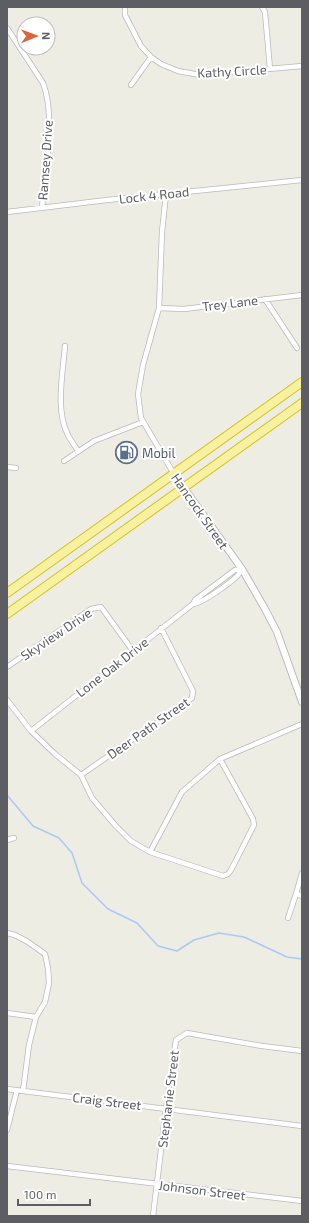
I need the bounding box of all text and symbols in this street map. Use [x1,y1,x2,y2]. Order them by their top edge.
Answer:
north arrow [16,16,56,56]
text: N [40,32,53,40]
street label: Kathy Circle [197,61,267,81]
street label: Ramsey Drive [34,119,56,201]
street label: Lock 4 Road [118,183,190,207]
street label: Trey Lane [201,292,259,314]
fuel station icon: Mobil [114,440,140,466]
place label: Mobil [142,445,175,461]
street label: Hancock Street [168,470,232,552]
street label: Skyview Drive [17,604,95,664]
street label: Lone Oak Drive [73,634,151,700]
street label: Deer Path Street [104,694,192,762]
street label: Stephanie Street [154,1049,182,1149]
street label: Craig Street [72,1089,142,1113]
street label: Johnson Street [158,1177,246,1203]
scale bar [18,1181,90,1207]
text: 100 m [24,1187,56,1201]

